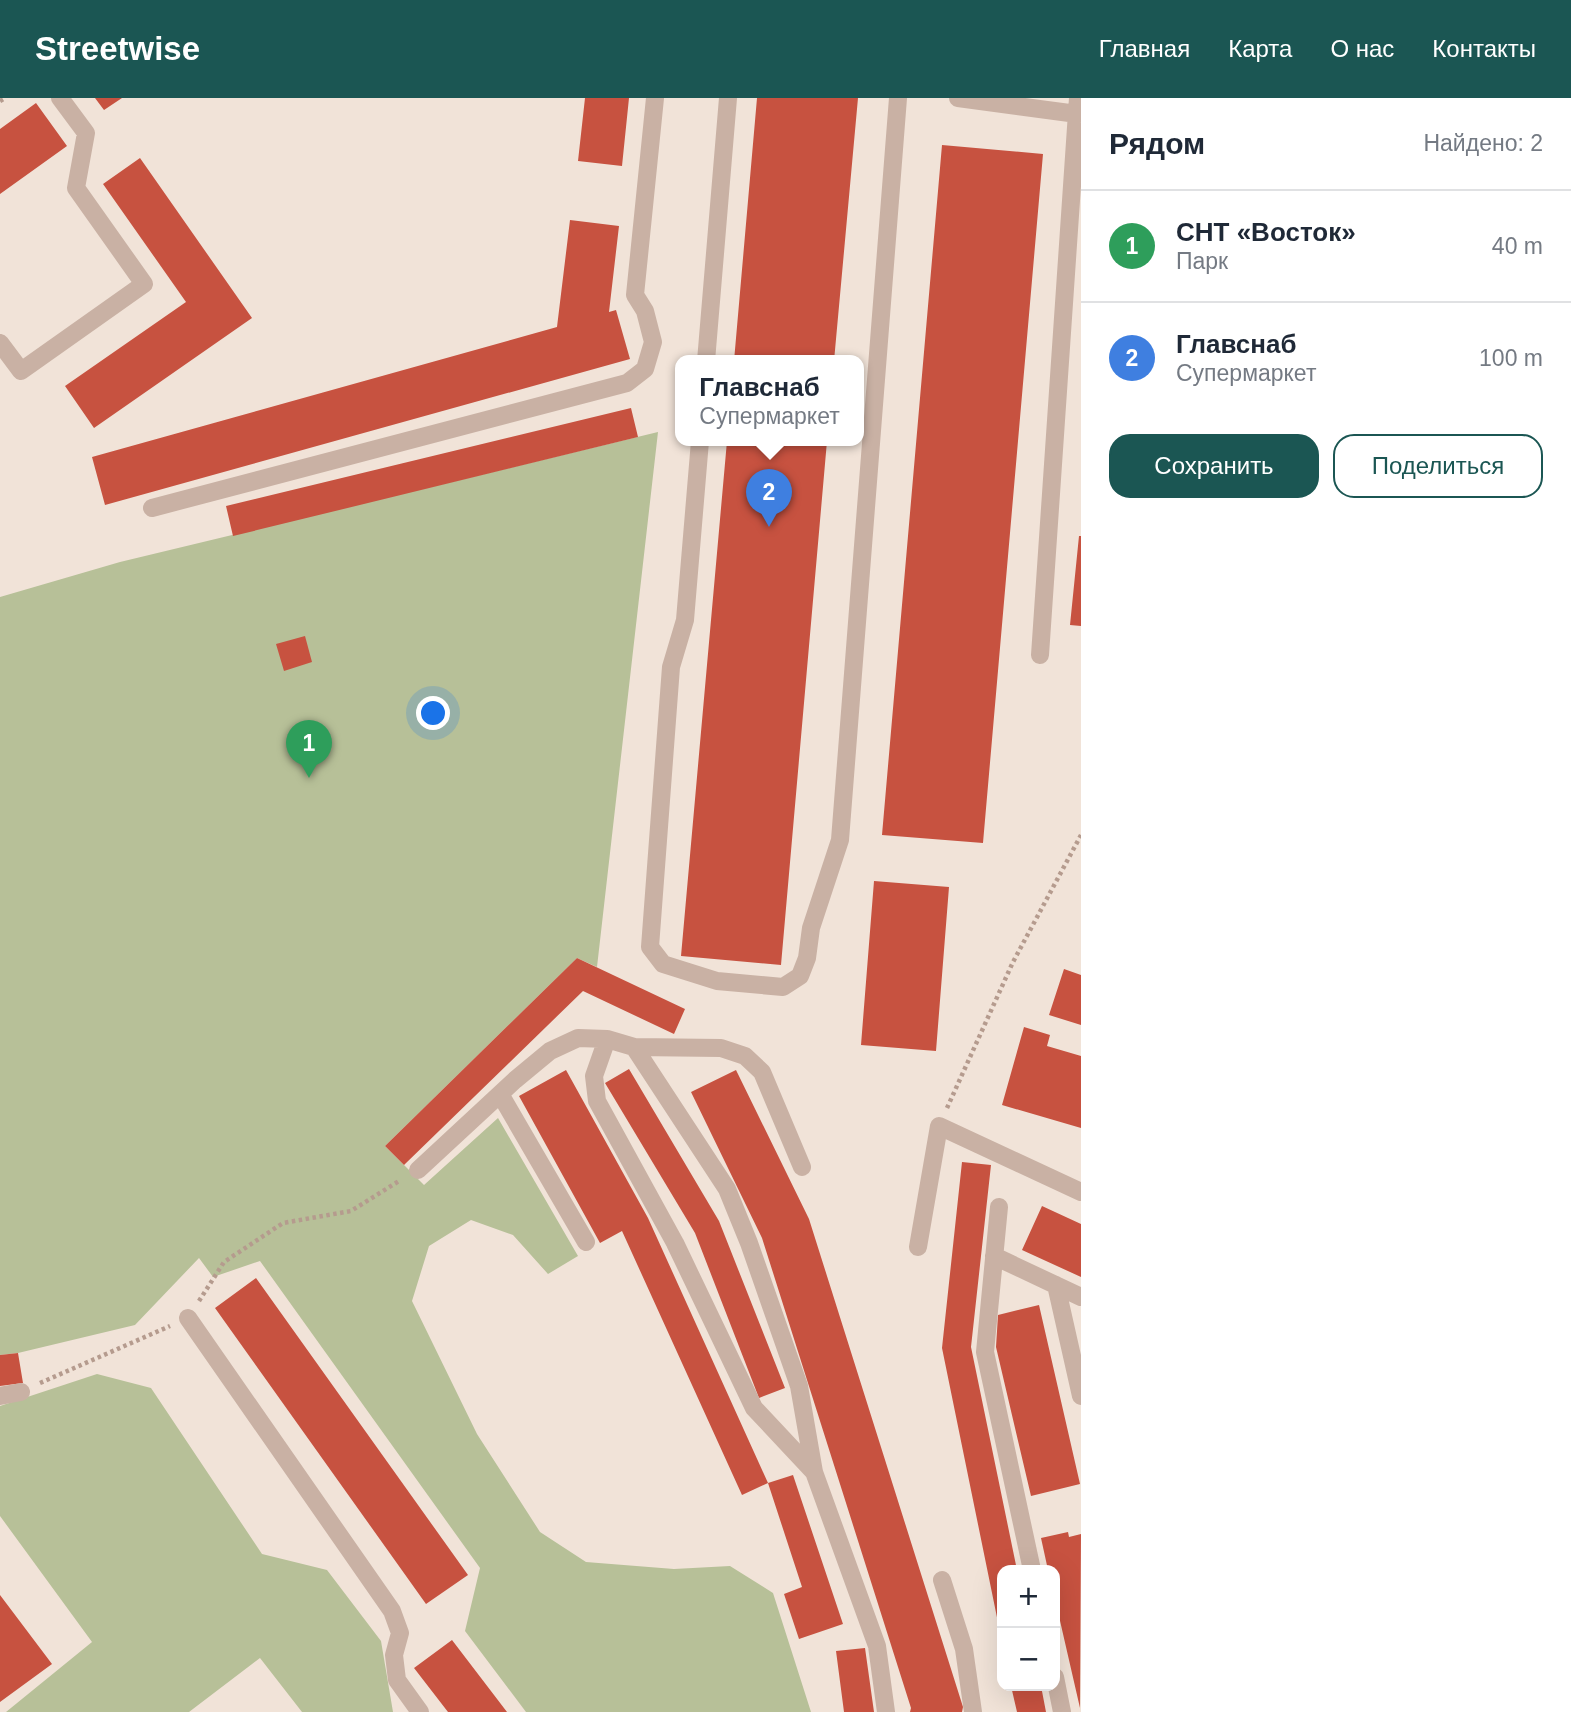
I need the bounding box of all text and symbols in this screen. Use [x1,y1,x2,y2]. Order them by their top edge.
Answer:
text: Streetwise [35,30,200,67]
text: Главная [1099,35,1190,62]
text: Карта [1228,35,1292,62]
text: О нас [1330,35,1394,62]
text: Контакты [1432,35,1536,62]
text: Рядом [1109,127,1205,160]
text: Найдено: 2 [1423,130,1543,156]
text: СНТ «Восток» [1176,217,1356,247]
text: 1 [1126,233,1138,259]
text: 40 m [1492,233,1543,259]
text: Парк [1176,248,1228,274]
text: Главснаб [1176,329,1296,359]
text: 2 [1126,345,1138,371]
text: 100 m [1479,345,1543,371]
popup [675,355,864,446]
text: Супермаркет [1176,360,1316,386]
text: Главснаб [699,372,820,402]
text: Супермаркет [699,403,840,429]
button: Сохранить [1109,434,1319,498]
button: Поделиться [1333,434,1543,498]
pin: 2 [746,469,792,527]
your location [416,696,450,730]
pin: 1 [286,720,332,778]
map controls [997,1565,1060,1691]
button: + [997,1565,1060,1628]
button: − [997,1628,1060,1691]

